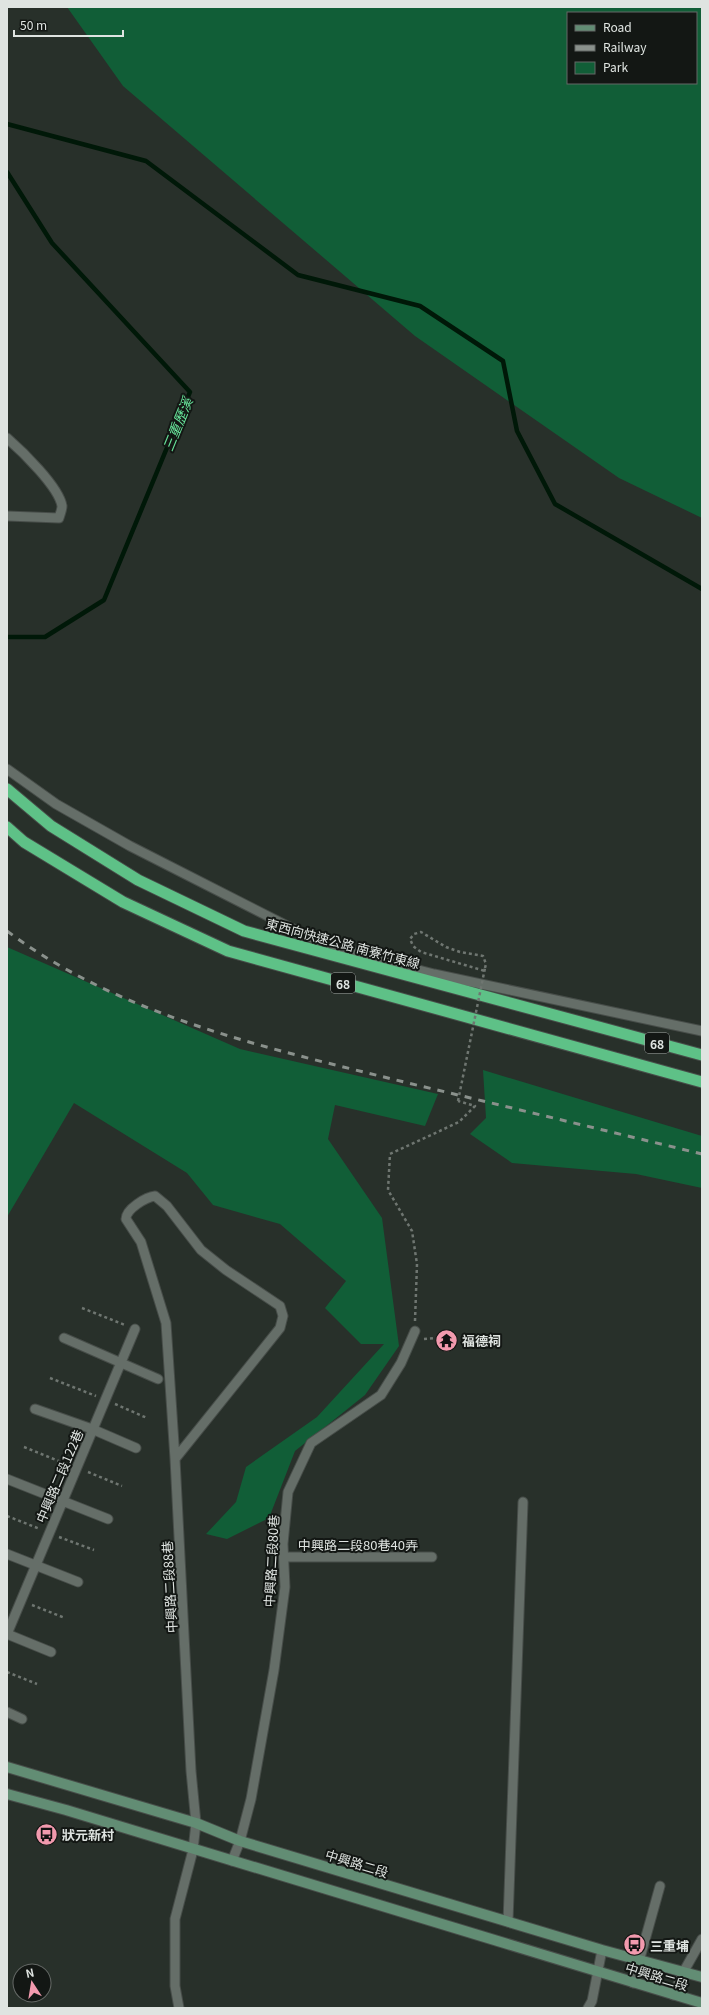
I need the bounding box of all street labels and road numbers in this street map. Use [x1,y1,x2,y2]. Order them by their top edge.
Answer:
street label: 東西向快速公路 南寮竹東線 [264,913,422,973]
road number: 68 [331,973,355,993]
road number: 68 [645,1033,669,1053]
street label: 中興路二段122巷 [31,1426,87,1526]
street label: 中興路二段80巷 [259,1514,283,1608]
street label: 中興路二段80巷40弄 [298,1535,418,1554]
street label: 中興路二段88巷 [157,1540,181,1634]
street label: 中興路二段 [323,1844,391,1882]
street label: 中興路二段 [623,1957,691,1995]

